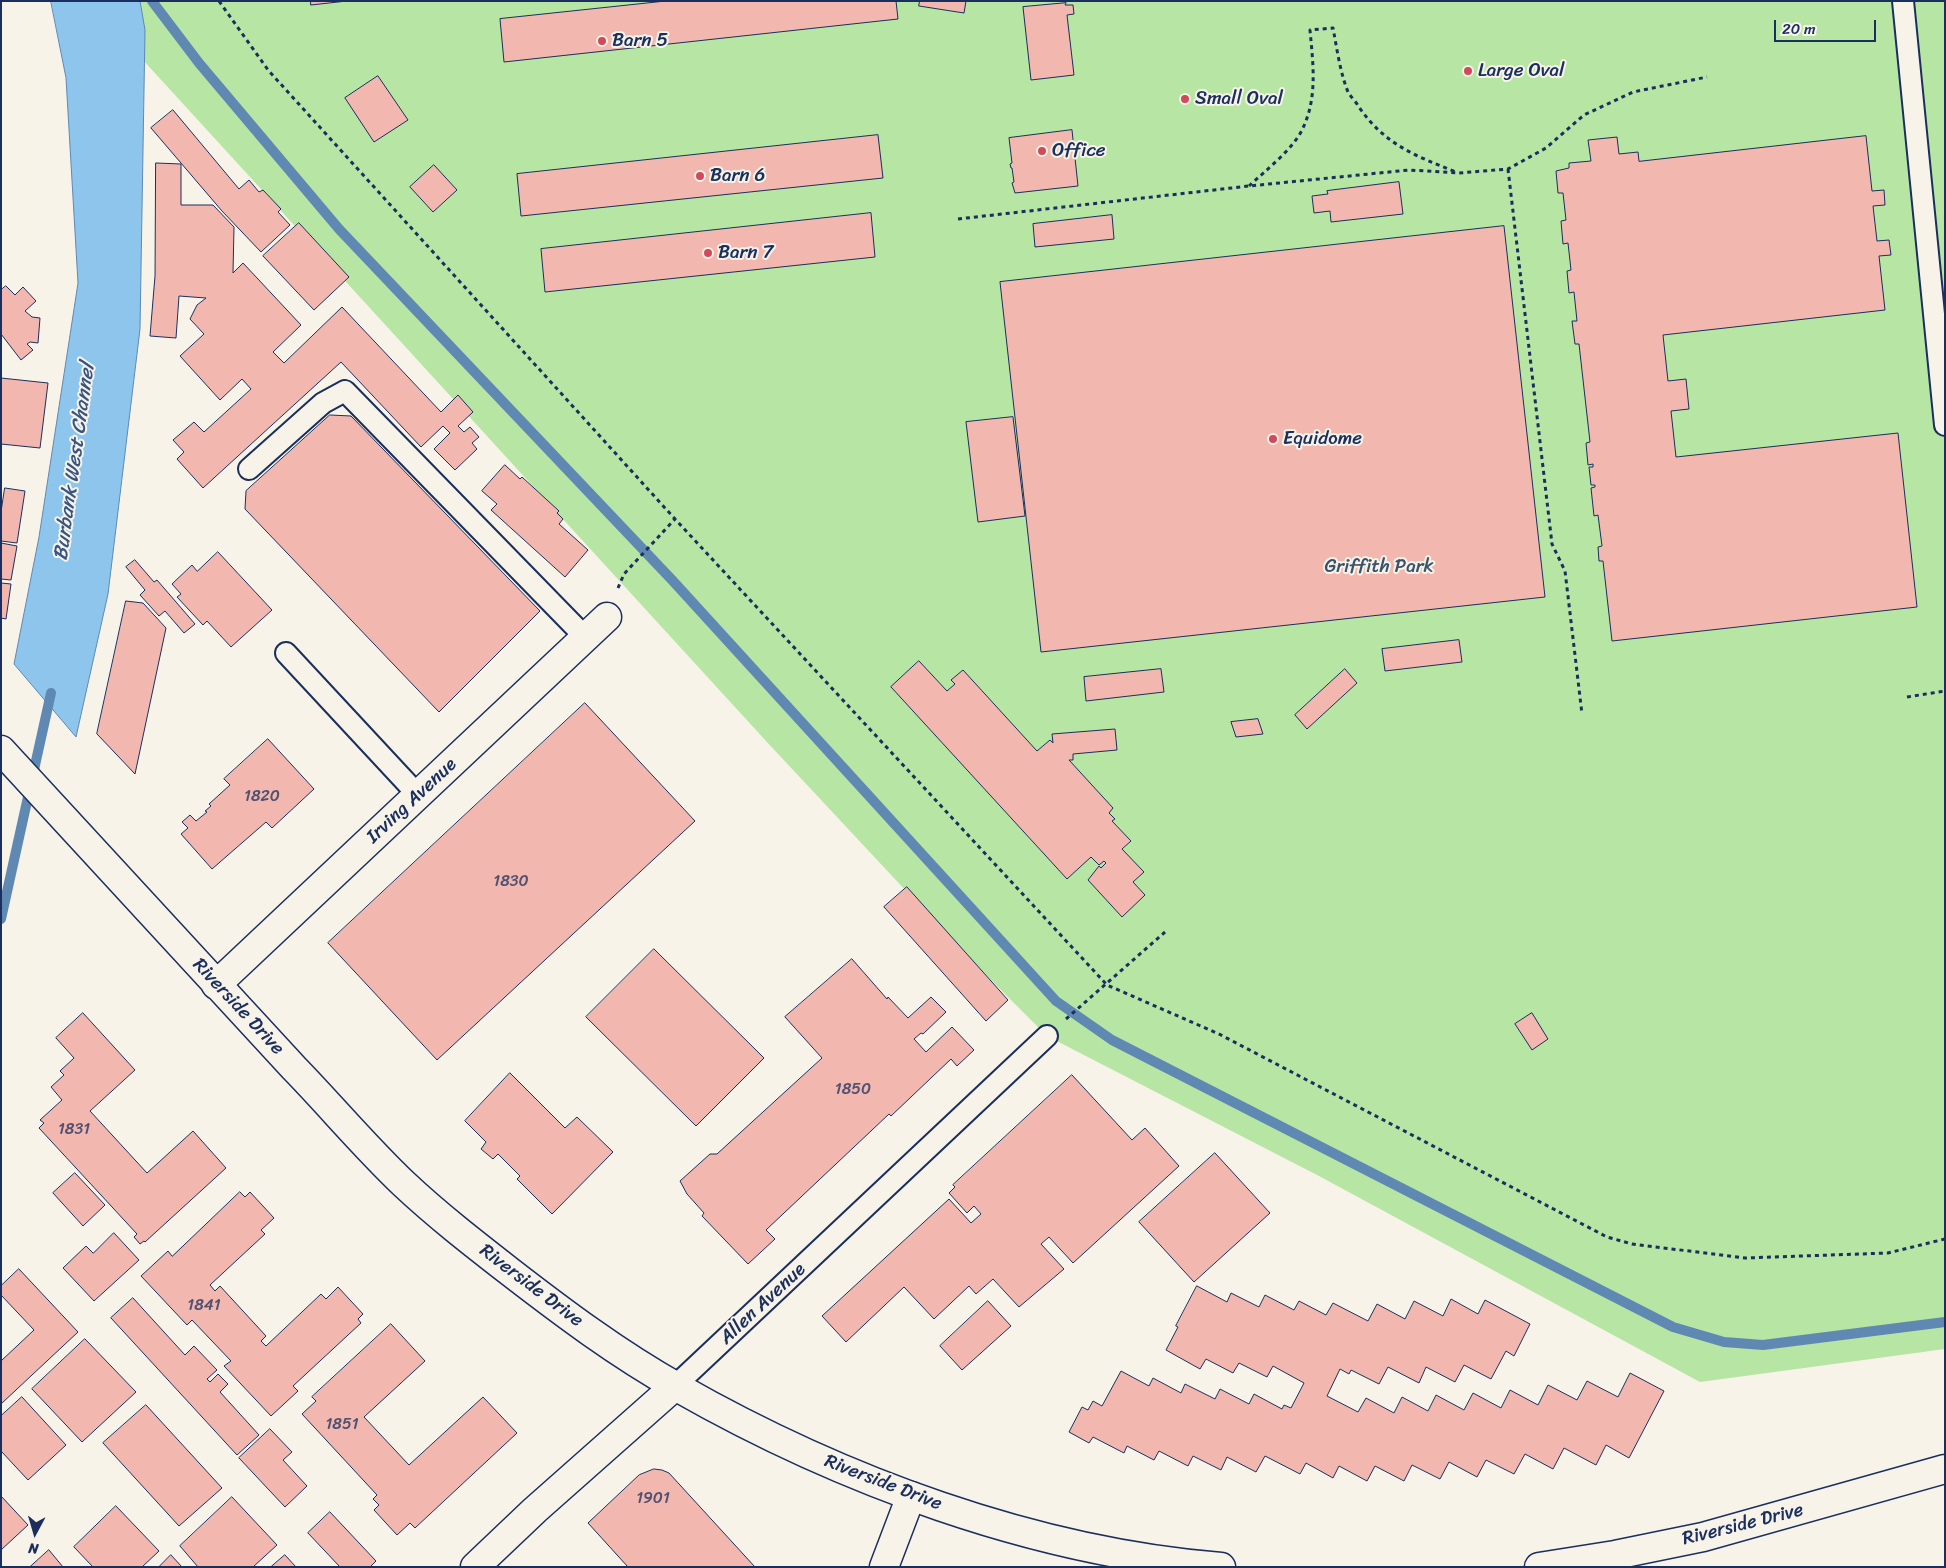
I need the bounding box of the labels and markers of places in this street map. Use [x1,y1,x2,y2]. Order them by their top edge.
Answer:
place label: Barn 5 [612,30,668,52]
marker: Barn 5 [596,35,608,47]
place label: Large Oval [1478,60,1565,82]
marker: Large Oval [1462,65,1474,77]
place label: Small Oval [1195,88,1283,110]
marker: Small Oval [1179,93,1191,105]
place label: Office [1052,140,1106,162]
marker: Office [1036,145,1048,157]
place label: Barn 6 [710,165,765,187]
marker: Barn 6 [694,170,706,182]
place label: Barn 7 [718,242,773,264]
marker: Barn 7 [702,247,714,259]
place label: Equidome [1283,428,1362,450]
marker: Equidome [1267,433,1279,445]

